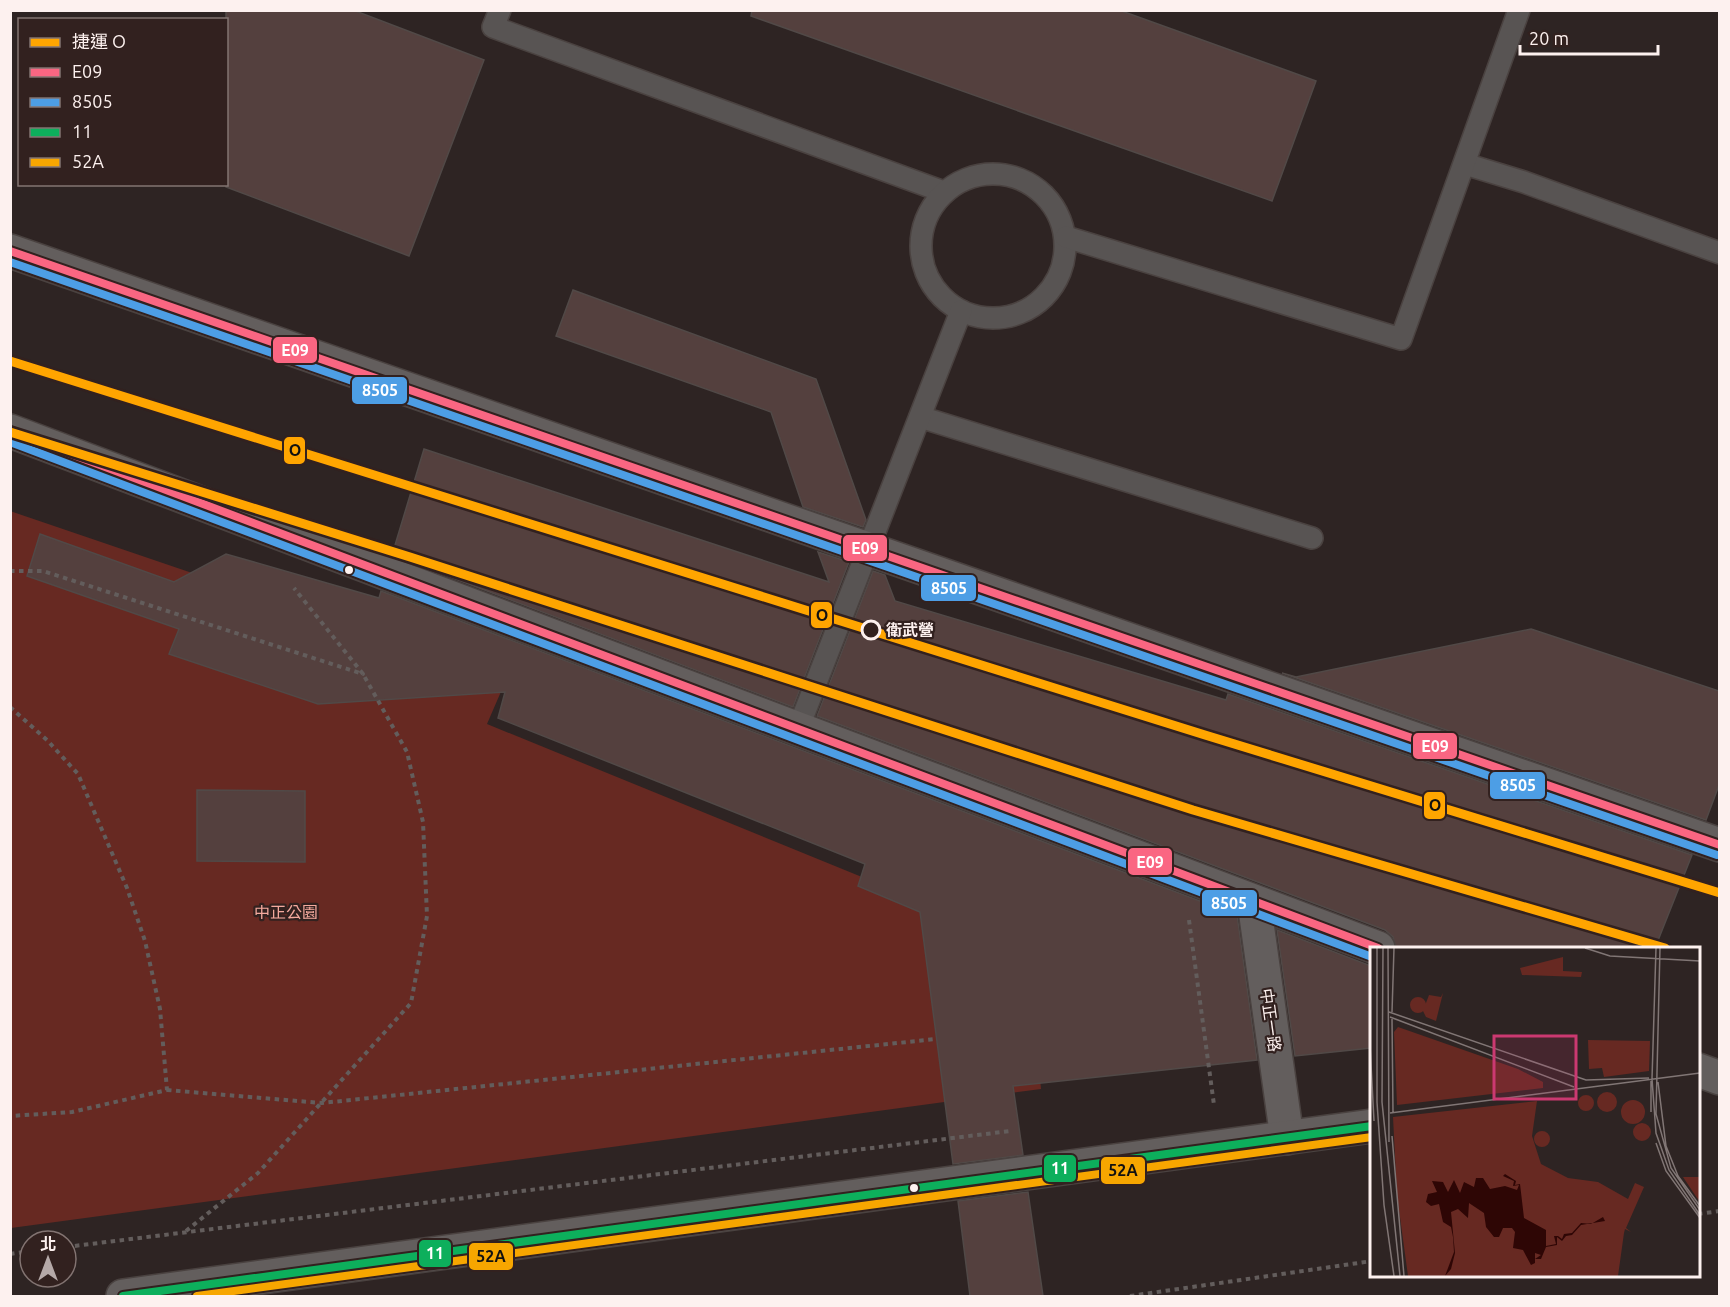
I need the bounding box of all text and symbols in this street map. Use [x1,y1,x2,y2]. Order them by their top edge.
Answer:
legend [18,18,228,186]
scale bar [1520,18,1658,56]
text: 20 m [1529,28,1569,48]
text: 捷運 O [72,31,126,51]
text: E09 [72,61,102,81]
text: 8505 [72,91,113,111]
text: 11 [72,121,92,141]
text: 52A [72,151,104,171]
line badge: E09 [272,336,318,364]
text: E09 [281,341,309,359]
line badge: 8505 [351,376,408,405]
text: 8505 [362,381,398,399]
line badge: O [283,436,306,465]
text: O [289,441,301,459]
line badge: E09 [842,534,888,562]
text: E09 [851,539,879,557]
unlabelled marker [343,564,355,576]
line badge: 8505 [920,574,977,602]
text: 8505 [931,579,967,597]
line badge: O [810,601,833,629]
text: O [816,606,828,624]
marker: 衛武營 [861,620,881,640]
place label: 衛武營 [886,621,934,639]
line badge: E09 [1412,732,1458,760]
text: E09 [1421,737,1449,755]
line badge: 8505 [1489,771,1546,800]
text: 8505 [1500,776,1536,794]
line badge: O [1423,791,1446,820]
text: O [1429,796,1441,814]
line badge: E09 [1127,847,1173,876]
text: E09 [1136,853,1164,871]
line badge: 8505 [1201,889,1258,917]
text: 8505 [1211,894,1247,912]
park label: 中正公園 [254,903,318,921]
inset map [1370,947,1700,1277]
street label: 中正一路 [1258,987,1284,1053]
line badge: 11 [1043,1154,1077,1183]
line badge: 52A [1100,1156,1146,1185]
text: 11 [1051,1159,1069,1177]
text: 52A [1108,1161,1138,1179]
unlabelled marker [908,1182,920,1194]
north arrow [18,1229,78,1289]
text: 北 [40,1235,56,1253]
line badge: 11 [418,1239,452,1268]
line badge: 52A [468,1242,514,1271]
text: 11 [426,1244,444,1262]
text: 52A [476,1247,506,1265]

